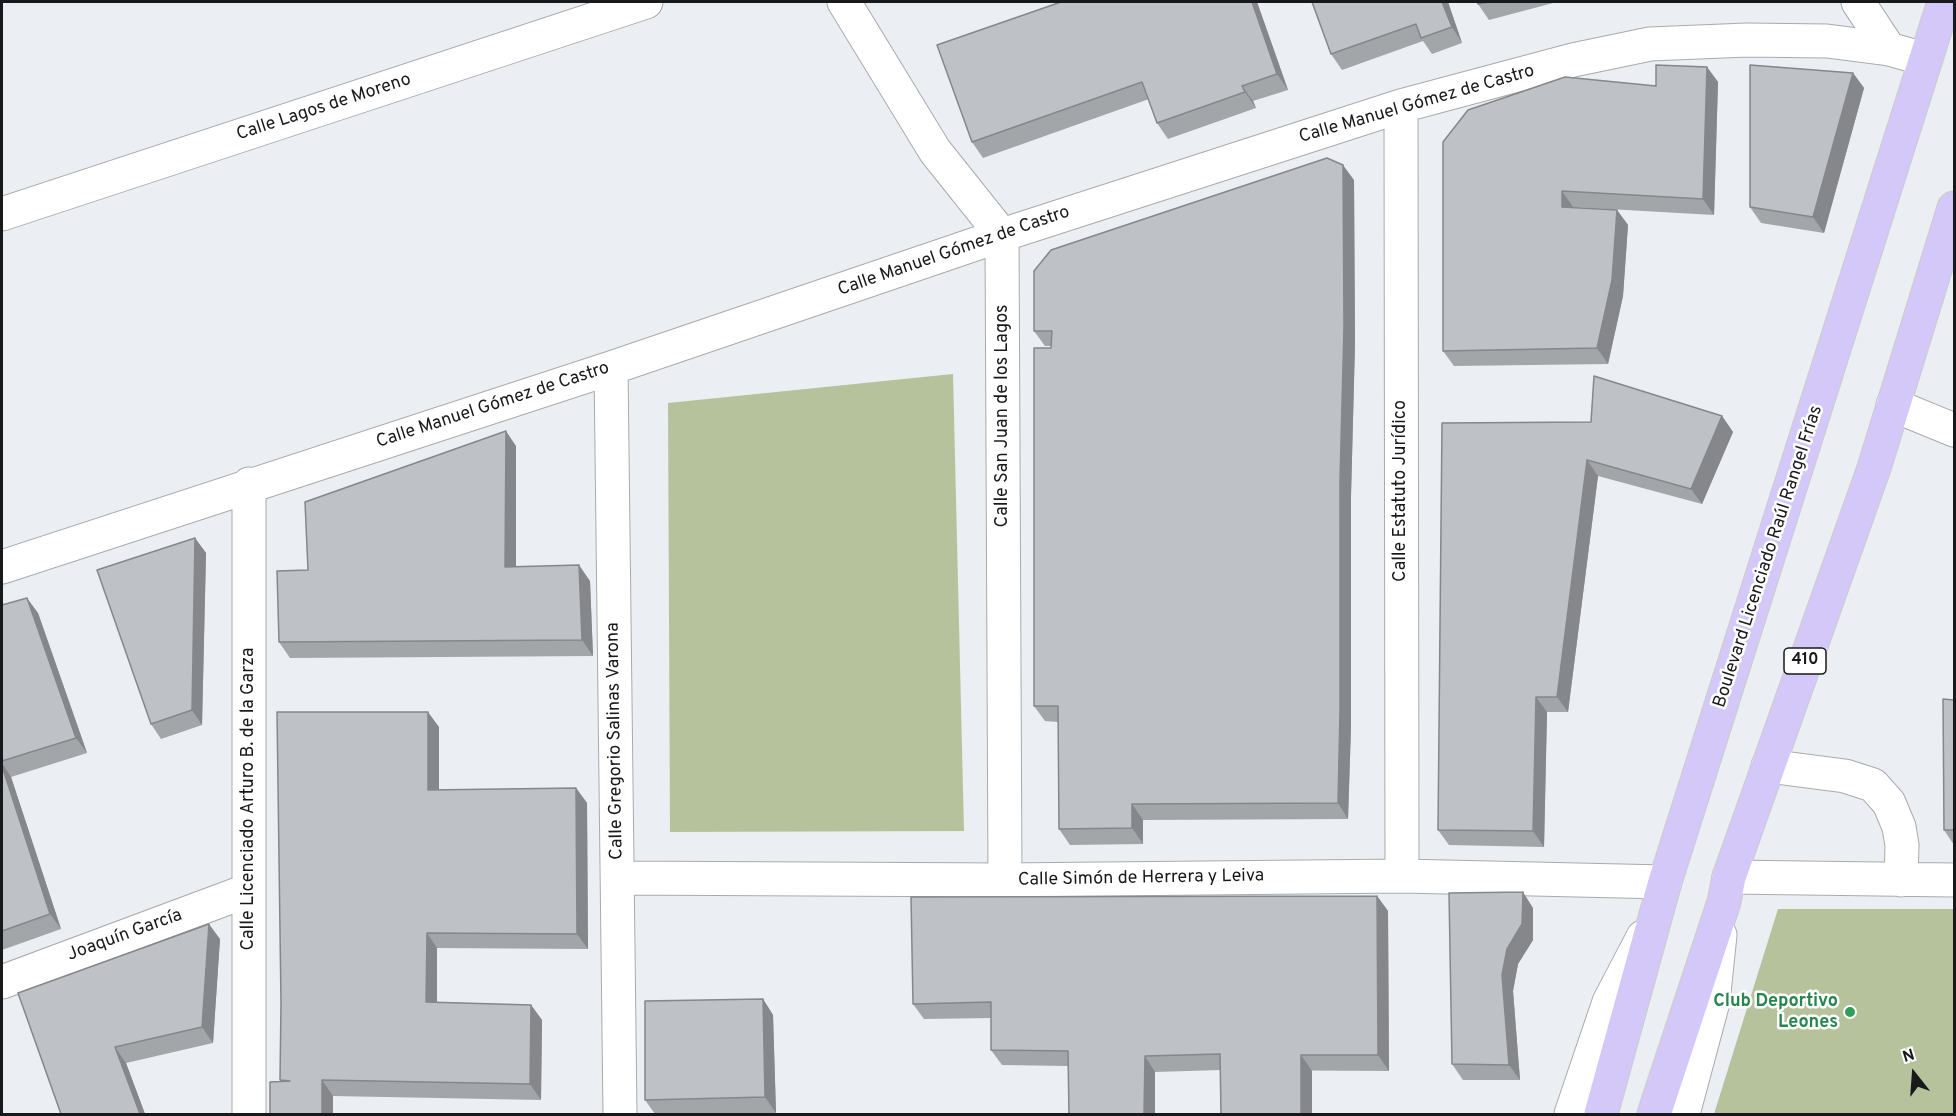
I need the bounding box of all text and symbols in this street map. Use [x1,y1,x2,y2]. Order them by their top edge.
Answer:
street label: Calle Manuel Gómez de Castro [1297,61,1537,149]
street label: Calle Lagos de Moreno [234,70,414,146]
street label: Calle Manuel Gómez de Castro [835,202,1073,302]
street label: Calle San Juan de los Lagos [992,305,1014,527]
street label: Calle Manuel Gómez de Castro [374,358,612,454]
street label: Calle Estatuto Jurídico [1390,400,1412,582]
street label: Boulevard Licenciado Raúl Rangel Frías [1710,403,1828,711]
street label: Calle Gregorio Salinas Varona [603,622,629,860]
street label: Calle Licenciado Arturo B. de la Garza [238,647,260,951]
road number: 410 [1784,648,1826,674]
street label: Calle Simón de Herrera y Leiva [1018,866,1264,892]
street label: Joaquín García [65,905,185,967]
place label: Club Deportivo Leones [1713,991,1838,1034]
marker: Club Deportivo Leones [1843,1005,1857,1019]
north arrow [1884,1044,1944,1104]
text: N [1900,1046,1917,1068]

